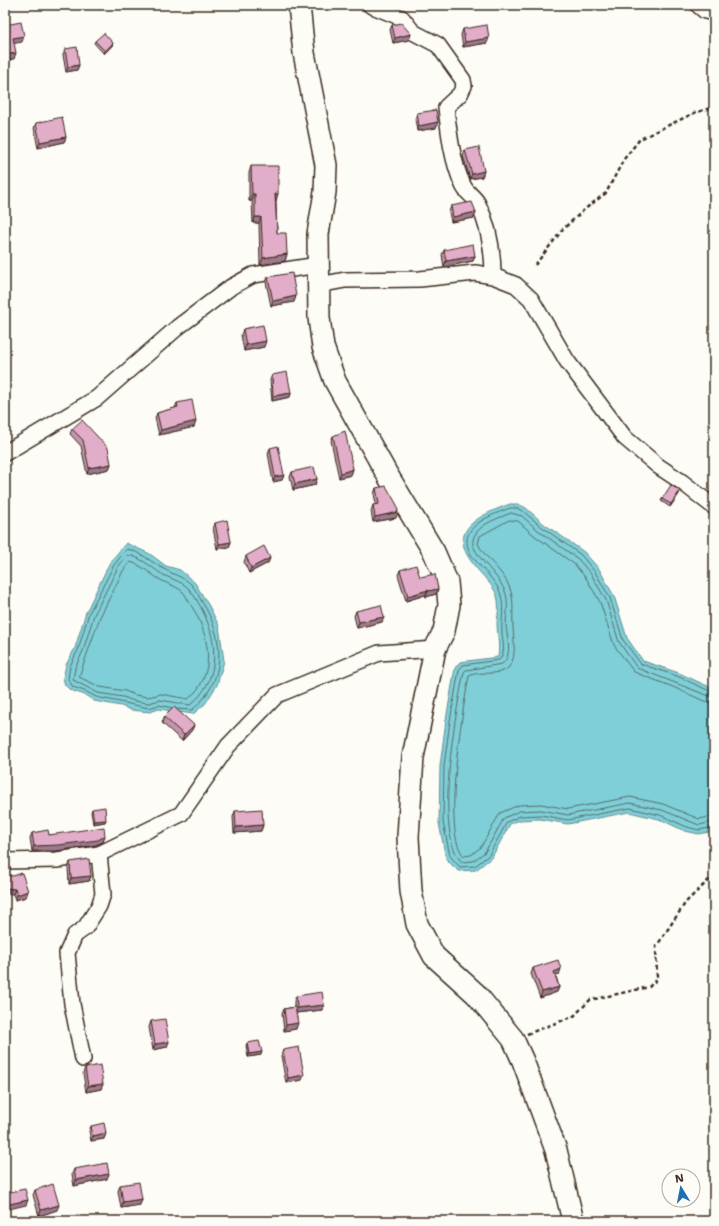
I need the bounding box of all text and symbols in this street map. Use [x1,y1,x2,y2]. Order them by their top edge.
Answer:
north arrow [661,1168,701,1208]
text: N [674,1170,685,1187]

